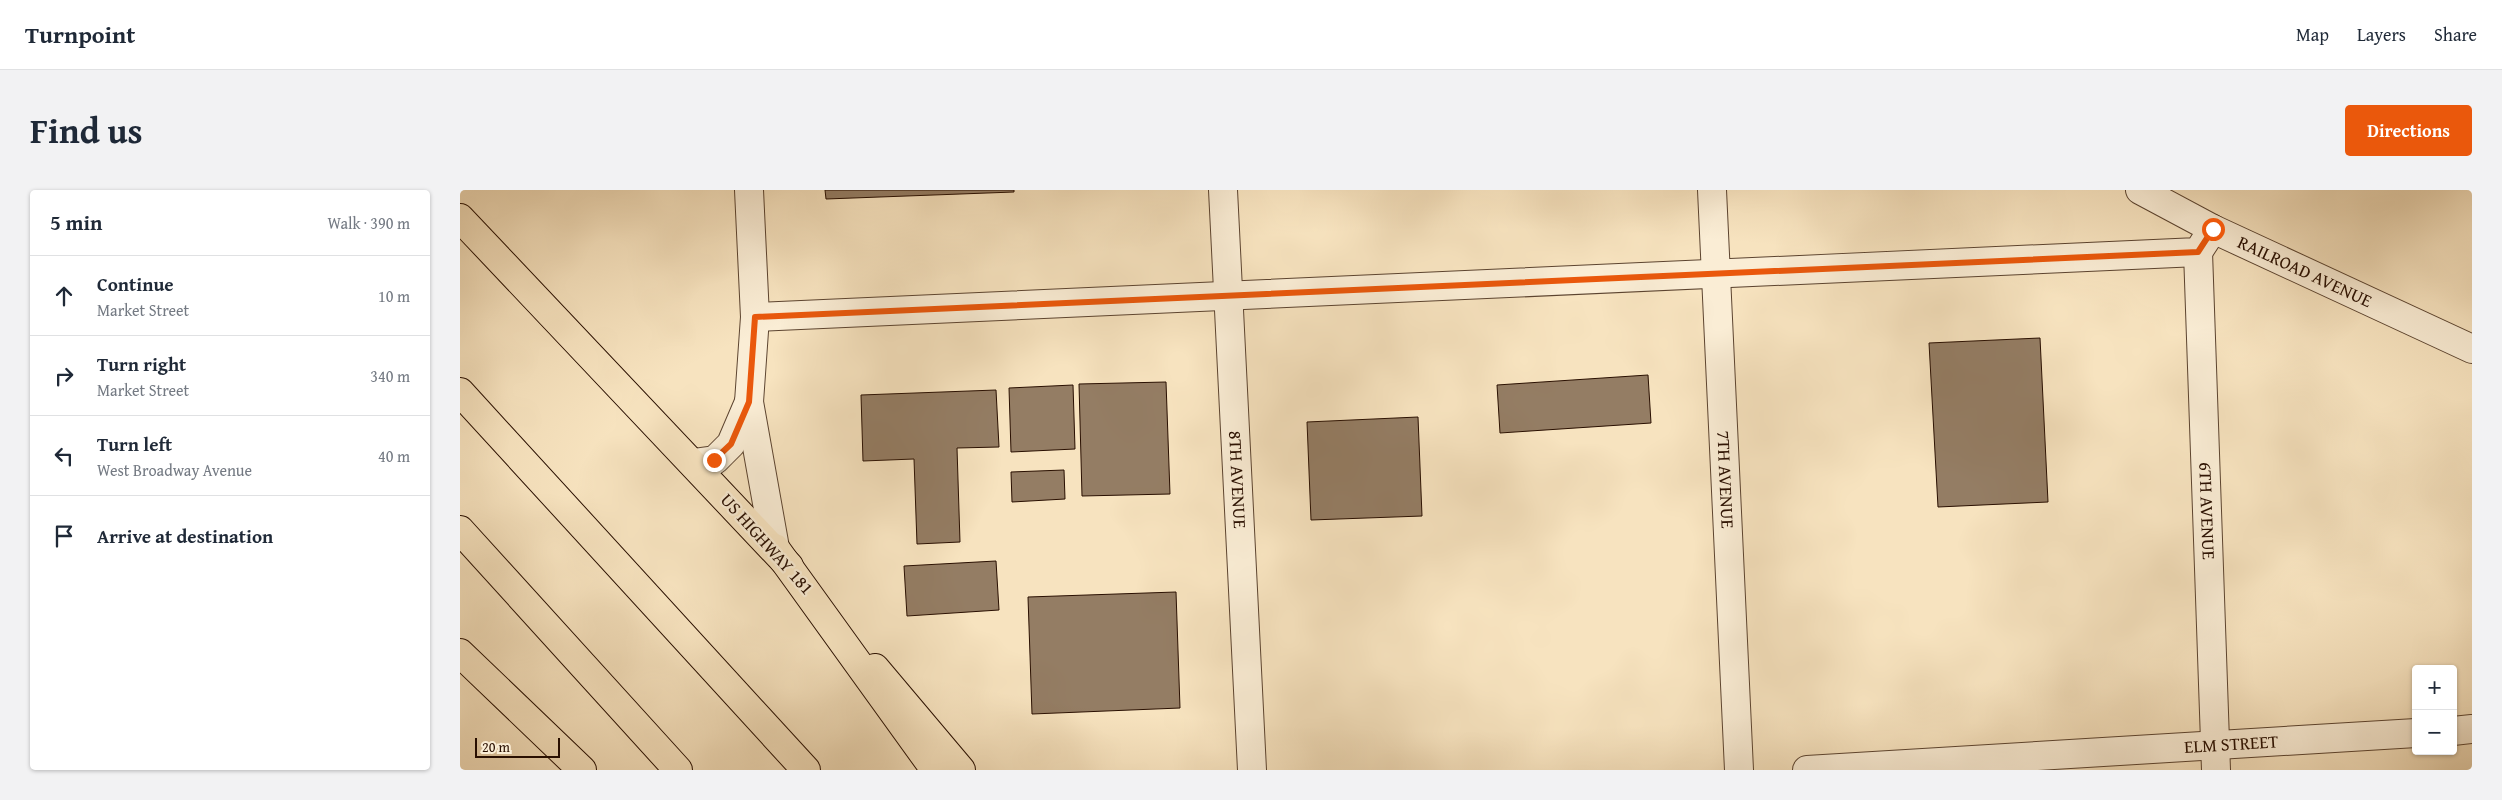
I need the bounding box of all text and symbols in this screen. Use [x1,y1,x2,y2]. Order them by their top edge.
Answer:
text: Turnpoint [25,17,135,52]
text: Map [2296,21,2329,48]
text: Layers [2357,21,2406,48]
text: Share [2434,21,2477,48]
text: Find us [30,105,143,156]
button: Directions [2345,105,2472,156]
text: 5 min [50,207,102,238]
text: Walk · 390 m [327,211,410,235]
route start [2202,218,2225,241]
street label: RAILROAD AVENUE [2233,228,2377,314]
text: Continue [97,270,174,298]
icon: ahead [50,282,78,310]
text: 10 m [378,284,410,308]
text: Market Street [97,298,189,322]
text: Turn right [97,350,186,378]
icon: right [50,362,78,390]
text: 340 m [370,364,410,388]
text: Market Street [97,378,189,402]
text: Turn left [97,430,172,458]
street label: 8TH AVENUE [1222,430,1254,529]
street label: 7TH AVENUE [1710,430,1742,529]
icon: left [50,442,78,470]
text: 40 m [378,444,410,468]
route end [703,449,726,472]
text: West Broadway Avenue [97,458,252,482]
street label: 6TH AVENUE [2192,461,2223,560]
street label: US HIGHWAY 181 [714,487,820,601]
icon: arrive [50,522,78,550]
text: Arrive at destination [97,522,273,550]
map controls [2412,665,2457,755]
button: + [2412,665,2457,710]
button: − [2412,710,2457,755]
street label: ELM STREET [2183,727,2279,760]
scale bar [475,735,560,758]
text: 20 m [482,737,510,757]

